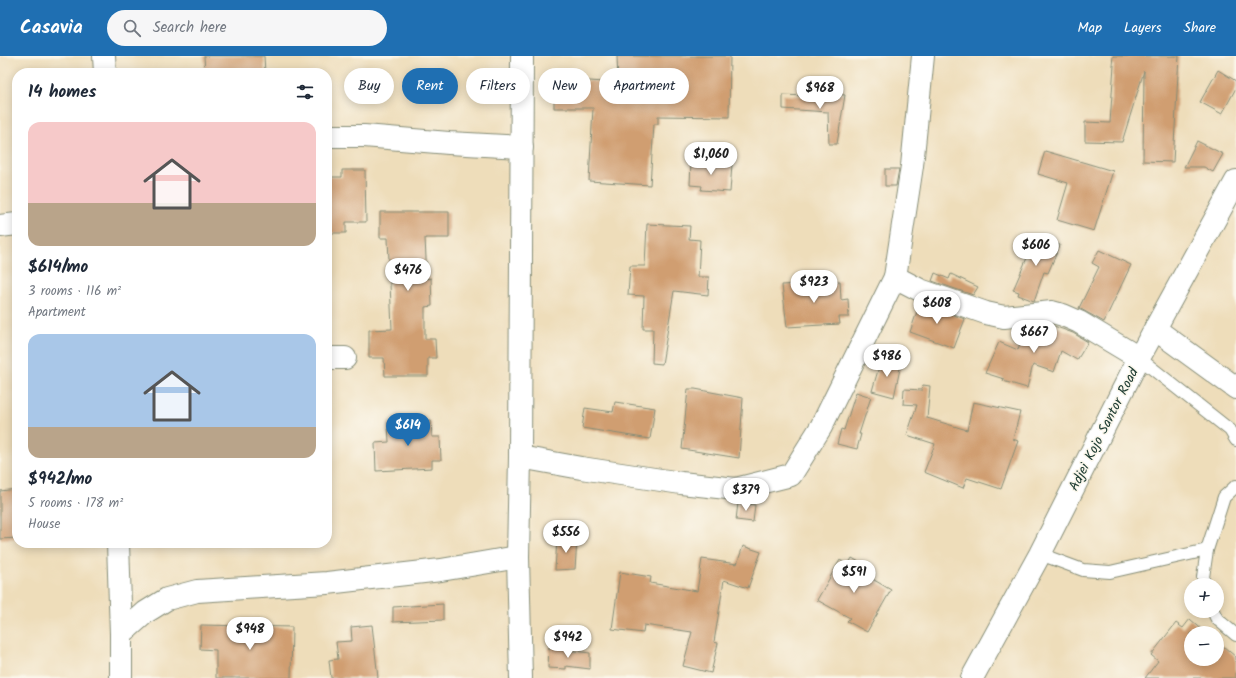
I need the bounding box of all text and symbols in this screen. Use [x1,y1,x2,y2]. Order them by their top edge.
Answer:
search box [107,10,387,46]
text: Casavia [20,13,83,43]
text: Search here [153,16,227,40]
icon: search [121,17,143,39]
text: Map [1078,17,1102,39]
text: Layers [1124,17,1162,39]
text: Share [1184,17,1216,39]
chip: Buy [344,68,394,104]
chip: Rent [402,68,458,104]
chip: Filters [466,68,530,104]
chip: New [538,68,591,104]
chip: Apartment [599,68,689,104]
pin: $968 [796,76,844,110]
text: $968 [806,78,835,99]
text: 14 homes [28,79,96,106]
icon: filters [294,81,316,103]
pin: $1,060 [678,142,744,176]
text: $1,060 [693,144,729,165]
icon: home [136,148,208,220]
pin: $606 [1012,233,1060,267]
text: $606 [1022,235,1050,256]
text: $614/mo [28,254,88,281]
pin: $476 [384,258,432,292]
text: $476 [394,260,422,281]
pin: $923 [790,270,838,304]
text: $923 [800,272,828,293]
text: 3 rooms · 116 m² [28,281,121,302]
pin: $608 [913,291,961,325]
text: $608 [922,293,952,314]
text: Apartment [28,302,86,323]
pin: $667 [1010,320,1058,354]
text: $667 [1020,322,1048,343]
pin: $986 [863,344,911,378]
text: $986 [873,346,902,367]
icon: home [136,360,208,432]
street label: Adjei Kojo Santor Road [1063,363,1145,495]
pin: $614 [384,413,432,447]
text: $614 [395,415,421,436]
text: $942/mo [28,466,92,493]
pin: $379 [722,478,770,512]
text: $379 [732,480,760,501]
text: 5 rooms · 178 m² [28,493,123,514]
text: House [28,514,60,535]
pin: $556 [542,520,590,554]
text: $556 [552,522,580,543]
pin: $591 [830,560,878,594]
text: $591 [842,562,866,583]
map controls [1184,578,1224,666]
button: + [1184,578,1224,618]
pin: $948 [226,617,274,651]
text: $948 [235,619,265,640]
pin: $942 [544,625,592,659]
button: − [1184,626,1224,666]
text: $942 [554,627,582,648]

